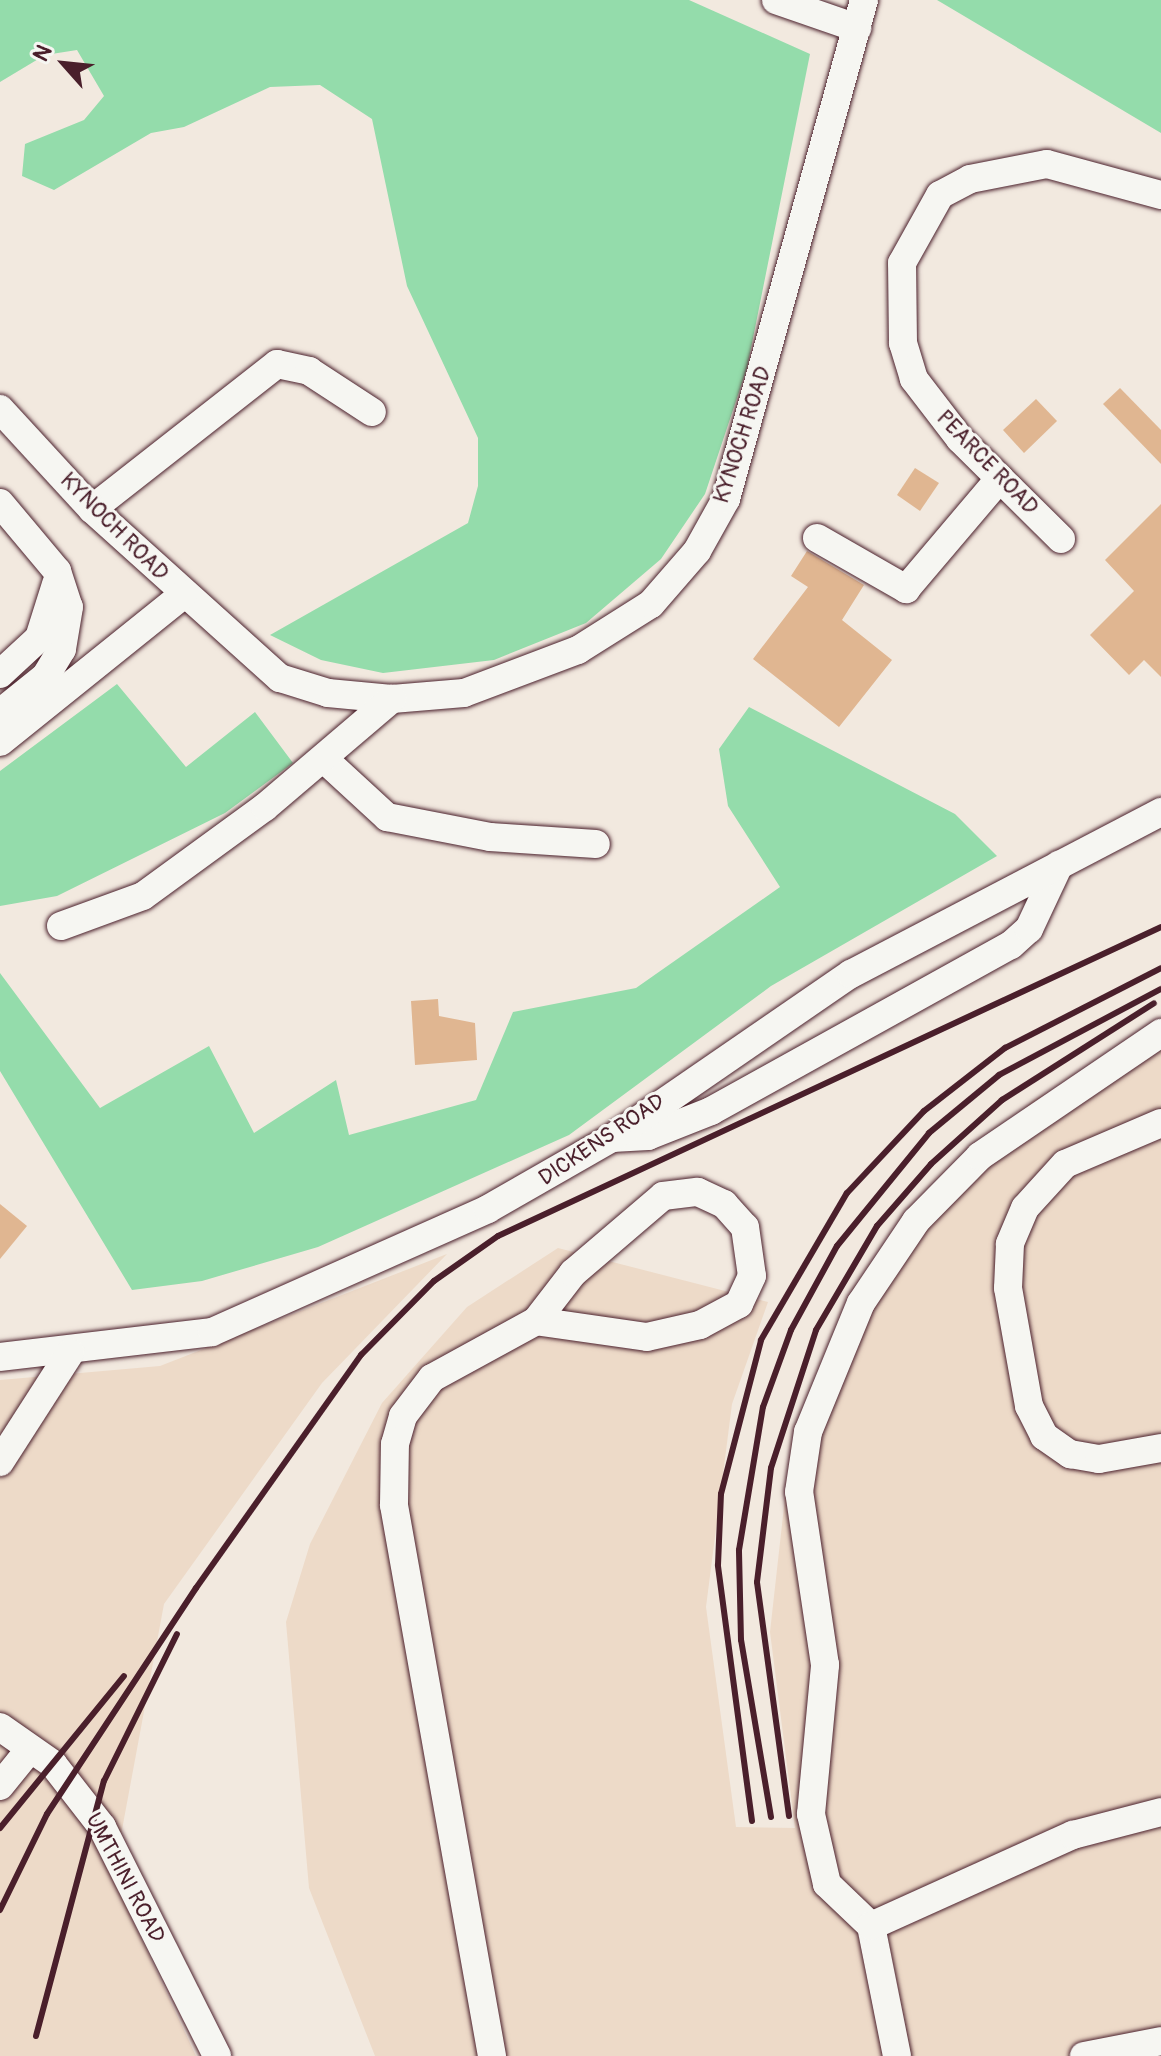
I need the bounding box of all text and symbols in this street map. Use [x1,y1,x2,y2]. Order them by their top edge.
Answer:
north arrow [24,24,104,104]
text: N [27,40,58,66]
street label: KYNOCH ROAD [709,363,777,507]
street label: PEARCE ROAD [931,405,1043,521]
street label: KYNOCH ROAD [54,467,174,587]
street label: DICKENS ROAD [534,1088,670,1192]
street label: UMTHINI ROAD [80,1809,170,1947]

